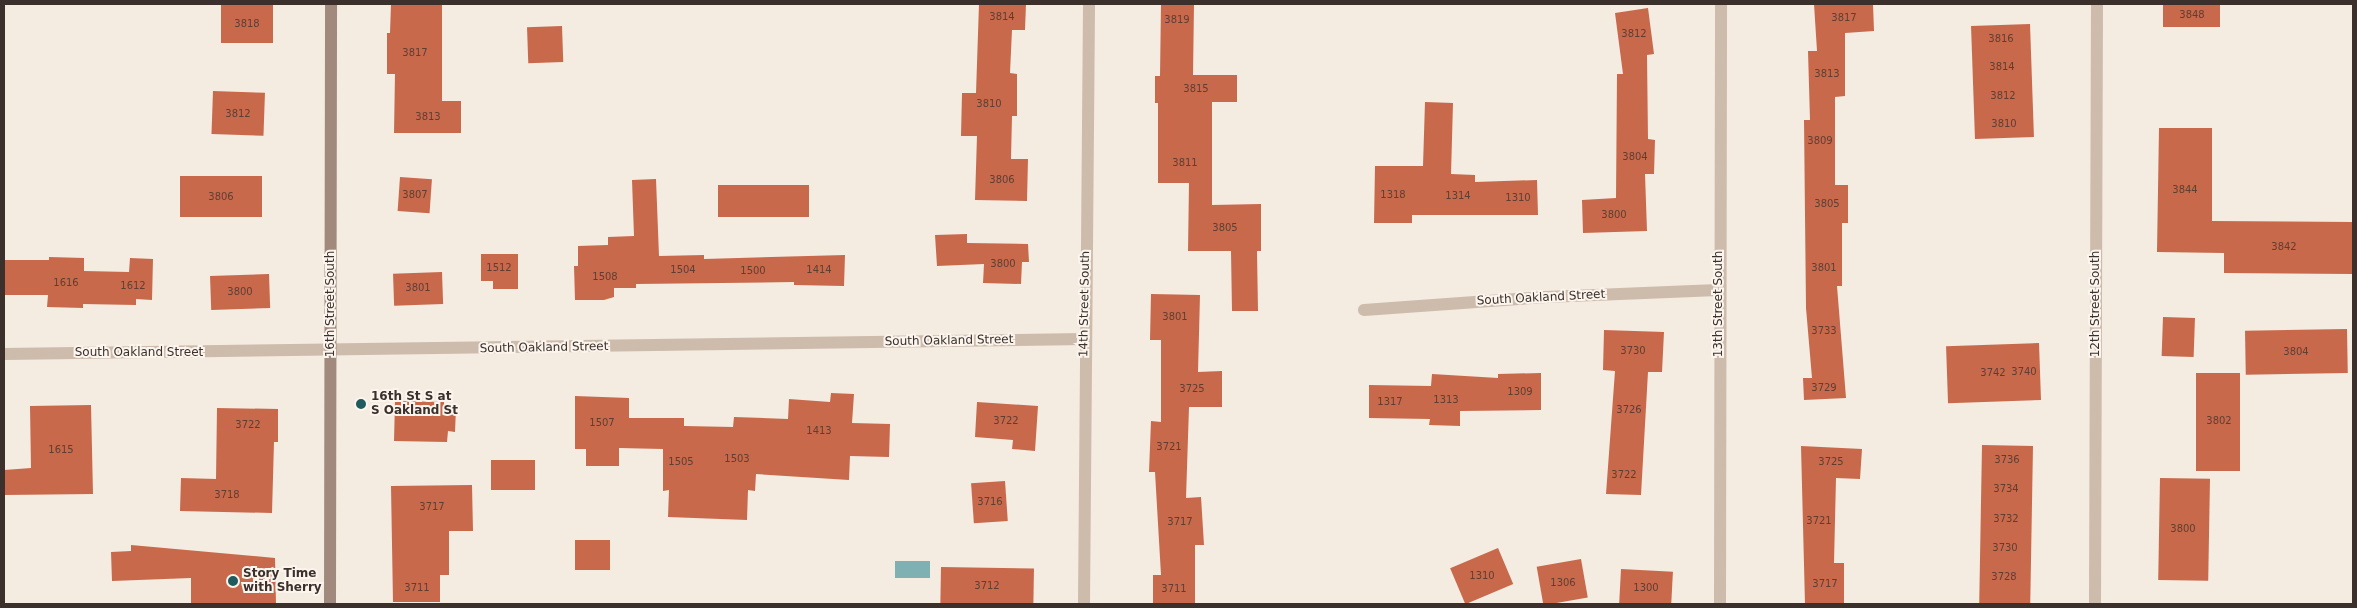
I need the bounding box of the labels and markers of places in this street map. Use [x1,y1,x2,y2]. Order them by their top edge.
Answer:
place label: 16th St S at S Oakland St [371,390,458,418]
marker: 16th St S at S Oakland St [355,398,367,410]
place label: Story Time with Sherry [243,567,322,595]
marker: Story Time with Sherry [227,575,239,587]

